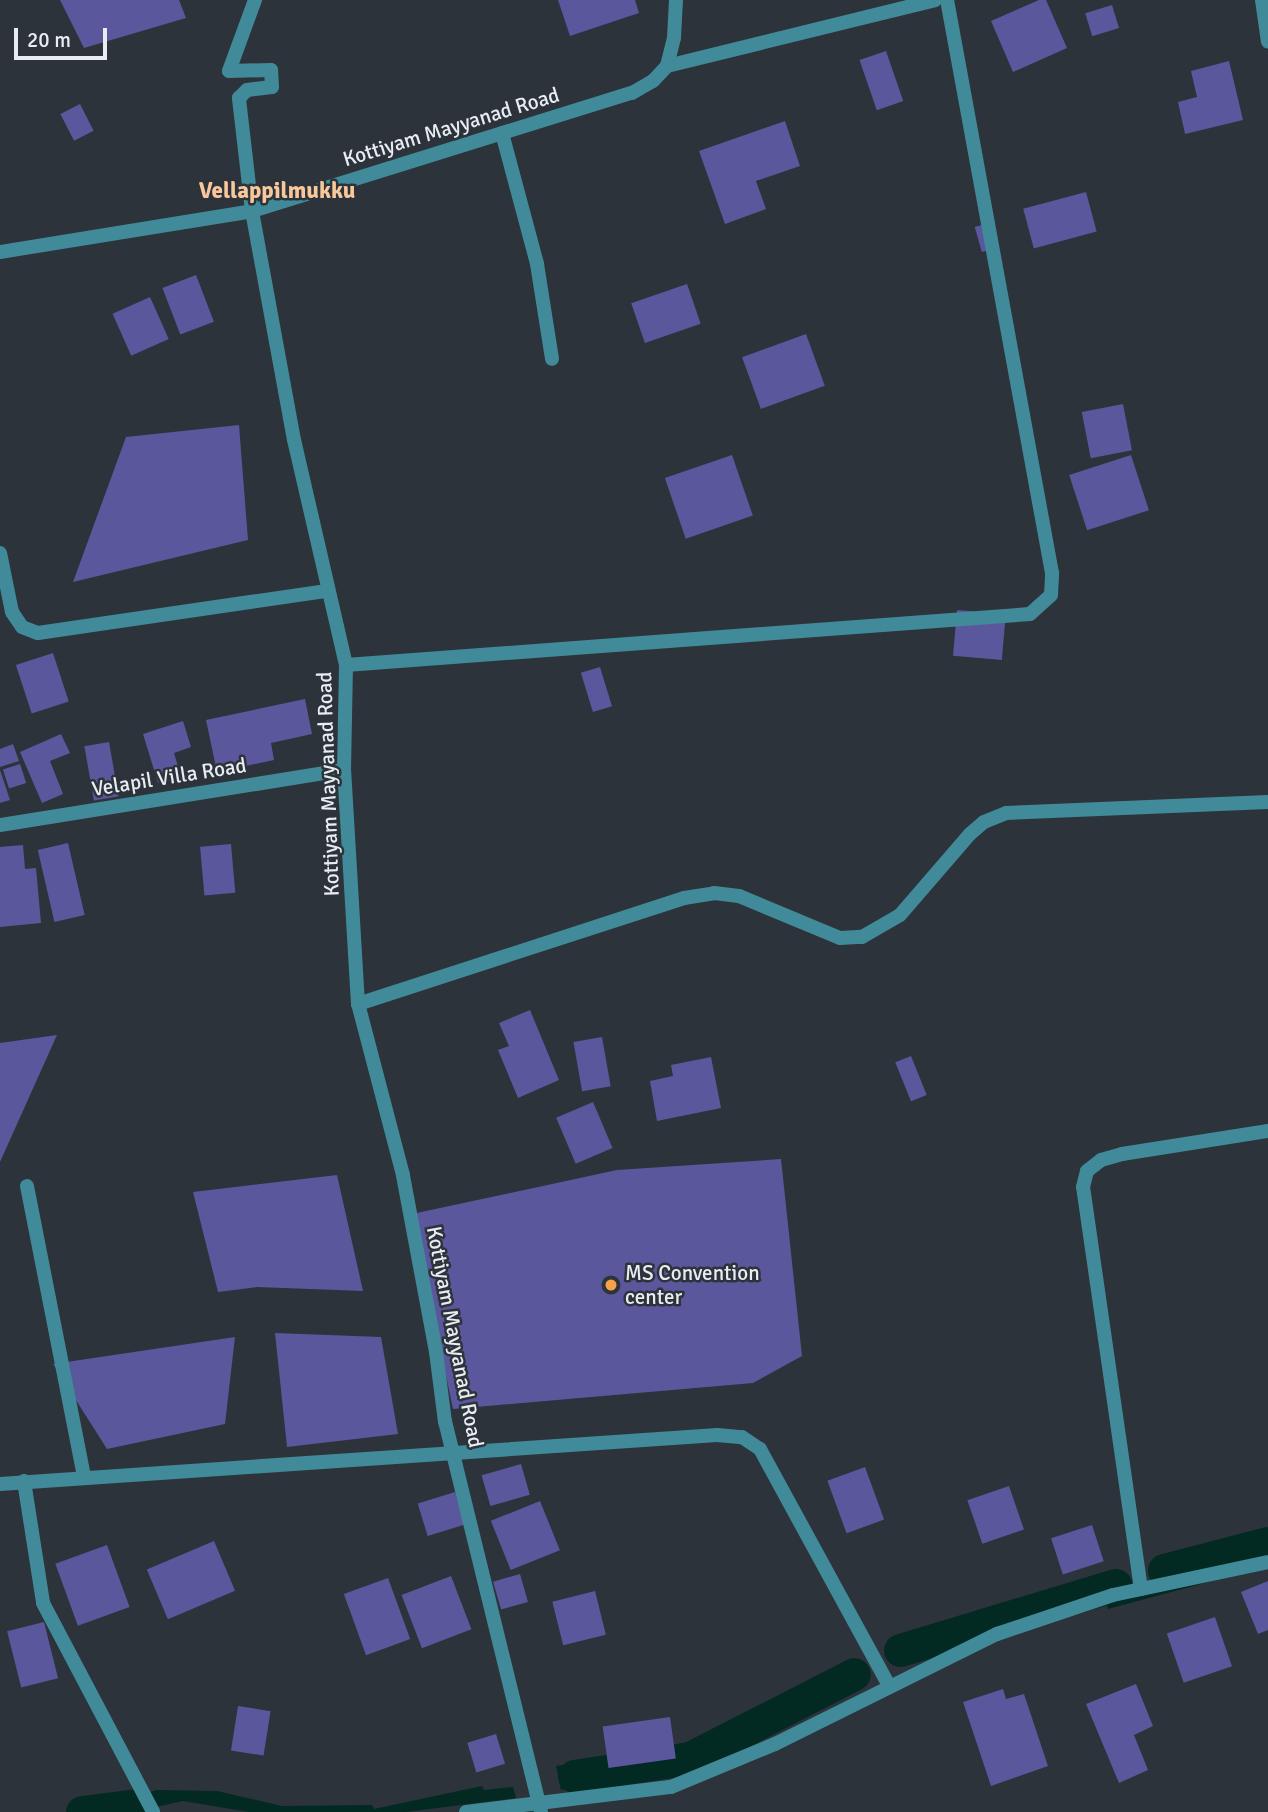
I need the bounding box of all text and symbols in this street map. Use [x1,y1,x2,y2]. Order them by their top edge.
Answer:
scale bar [18,14,110,58]
text: 20 m [27,27,71,53]
street label: Kottiyam Mayyanad Road [340,82,562,172]
district label: Vellappilmukku [199,177,355,205]
street label: Kottiyam Mayyanad Road [311,671,345,897]
street label: Velapil Villa Road [90,752,248,802]
street label: Kottiyam Mayyanad Road [421,1224,489,1450]
place label: MS Convention center [625,1260,760,1310]
marker: MS Convention center [603,1277,619,1293]

